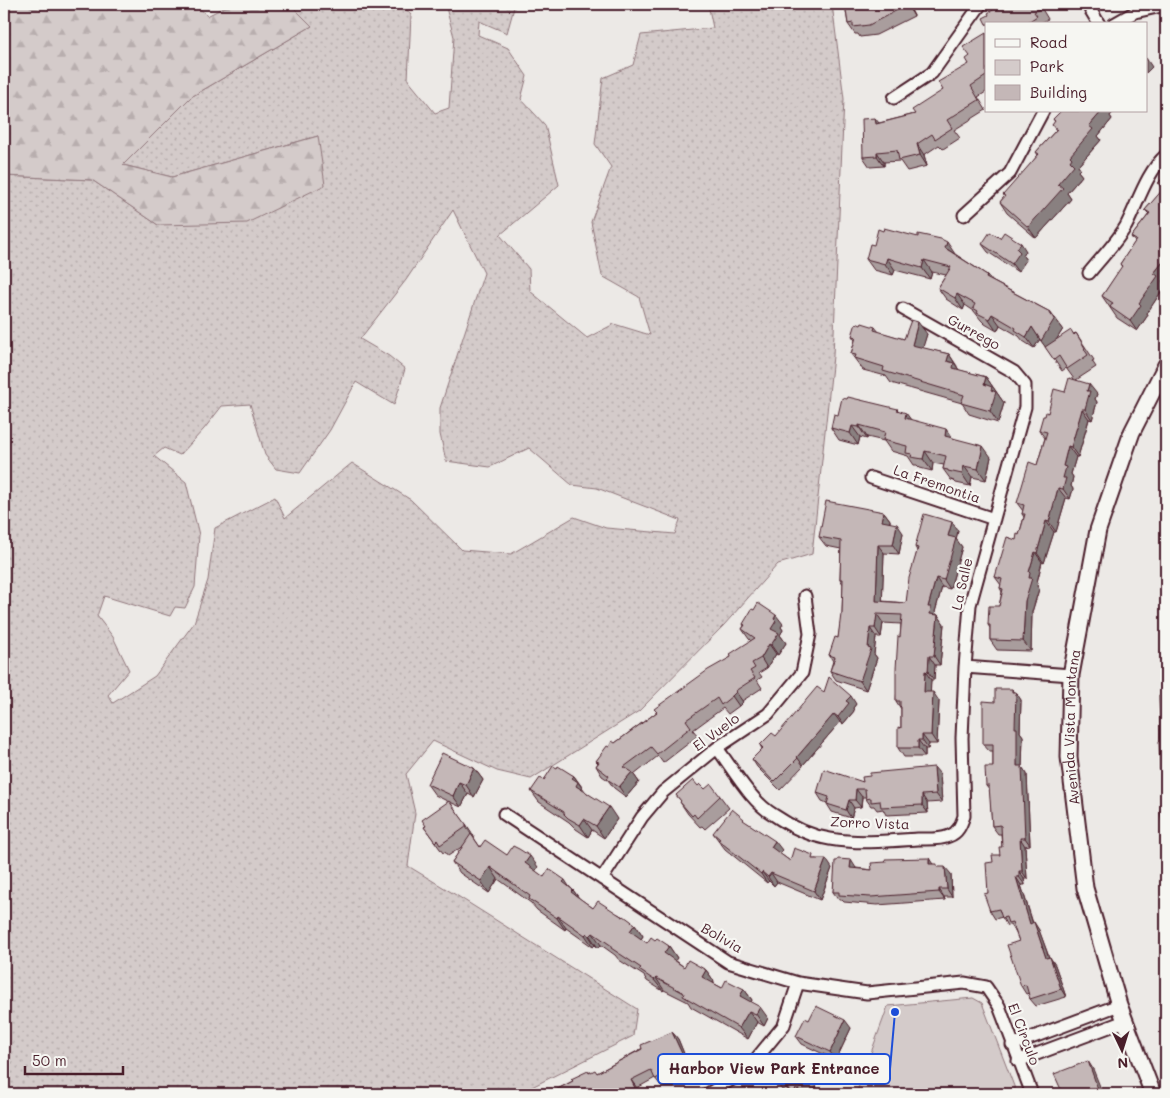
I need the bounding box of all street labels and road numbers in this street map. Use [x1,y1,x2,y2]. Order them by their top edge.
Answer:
street label: Gurrego [945,309,1004,354]
street label: La Fremontia [891,460,983,507]
street label: La Salle [946,556,977,612]
street label: Avenida Vista Montana [1059,647,1085,806]
street label: El Vuelo [689,708,743,755]
street label: Zorro Vista [830,812,910,833]
street label: Bolivia [698,918,747,957]
street label: El Circulo [1004,1000,1045,1068]

